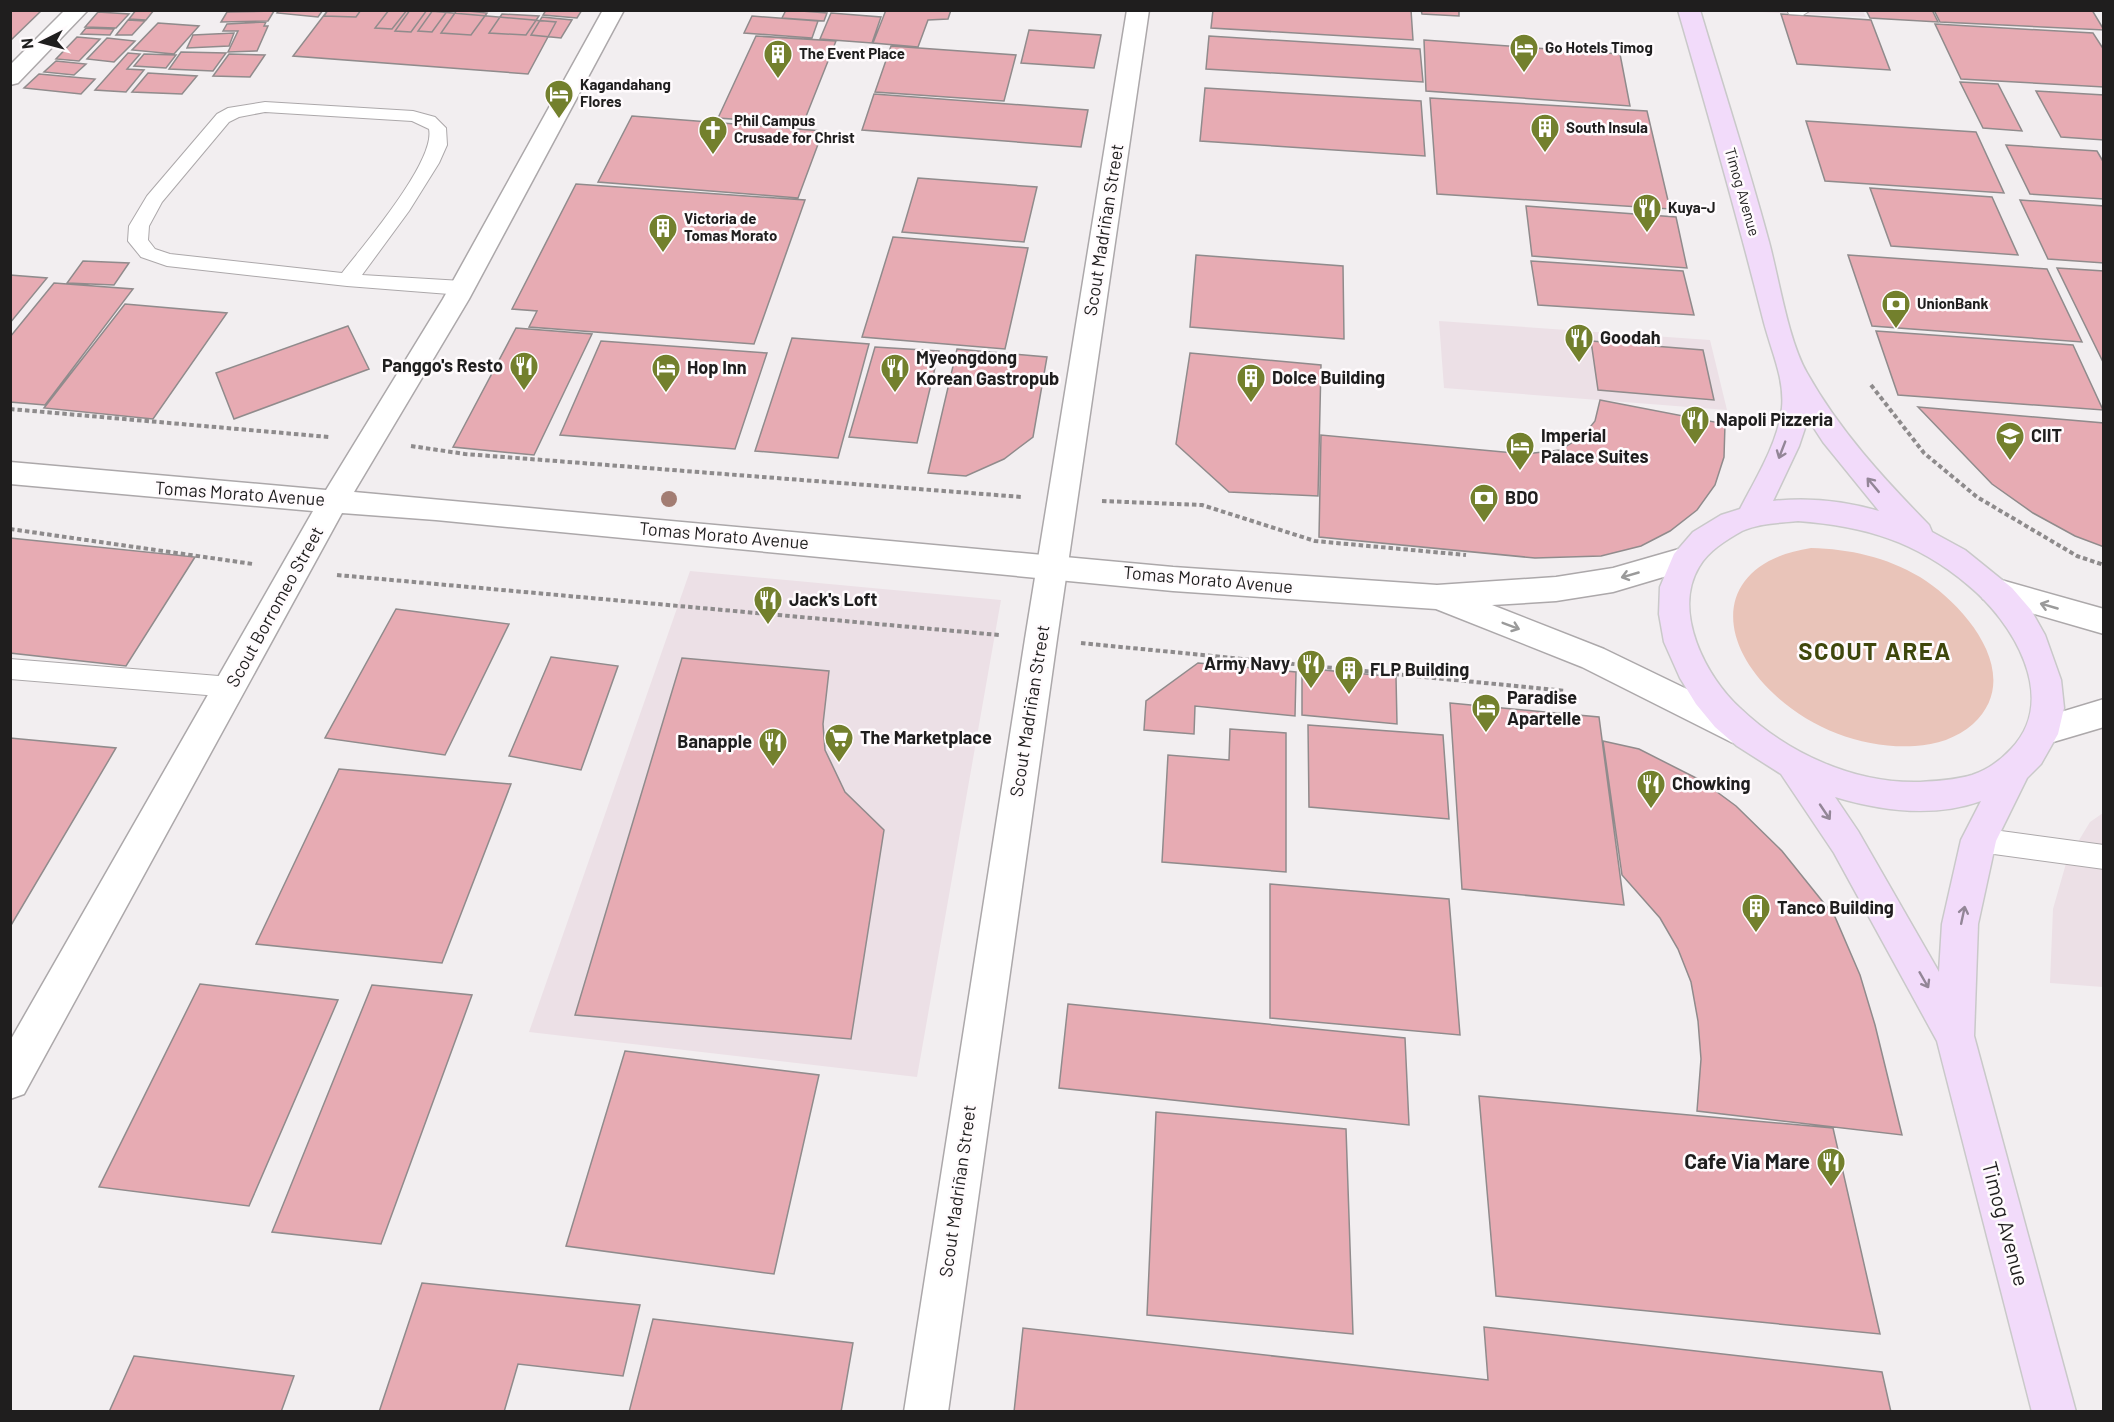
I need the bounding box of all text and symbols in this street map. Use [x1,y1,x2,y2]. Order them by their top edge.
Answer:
north arrow [12,12,72,72]
hotel icon: Go Hotels Timog [1508,32,1540,74]
text: N [17,37,37,50]
building icon: The Event Place [762,38,794,80]
place label: Go Hotels Timog [1545,38,1653,56]
place label: The Event Place [799,44,905,62]
place label: Kagandahang Flores [580,75,671,110]
hotel icon: Kagandahang Flores [543,78,575,120]
place label: Phil Campus Crusade for Christ [734,111,855,146]
building icon: South Insula [1529,112,1561,154]
church icon: Phil Campus Crusade for Christ [697,114,729,156]
place label: South Insula [1566,118,1648,136]
street label: Scout Madriñan Street [1079,142,1127,317]
street label: Timog Avenue [1722,145,1764,238]
restaurant icon: Kuya-J [1631,192,1663,234]
place label: Kuya-J [1668,198,1716,216]
place label: Victoria de Tomas Morato [684,209,777,244]
building icon: Victoria de Tomas Morato [647,212,679,254]
bank icon: UnionBank [1880,288,1912,330]
place label: UnionBank [1917,294,1988,312]
restaurant icon: Goodah [1563,322,1595,364]
place label: Goodah [1600,326,1661,348]
place label: Myeongdong Korean Gastropub [916,346,1059,389]
restaurant icon: Panggo's Resto [508,350,540,392]
hotel icon: Hop Inn [650,352,682,394]
restaurant icon: Myeongdong Korean Gastropub [879,352,911,394]
place label: Panggo's Resto [382,354,503,376]
place label: Hop Inn [687,356,747,378]
building icon: Dolce Building [1235,362,1267,404]
place label: Dolce Building [1272,366,1385,388]
restaurant icon: Napoli Pizzeria [1679,404,1711,446]
place label: Napoli Pizzeria [1716,408,1833,430]
school or university icon: CIIT [1994,420,2026,462]
place label: Imperial Palace Suites [1541,424,1649,467]
place label: CIIT [2031,424,2062,446]
hotel icon: Imperial Palace Suites [1504,430,1536,472]
one-way arrow [1776,440,1787,459]
street label: Tomas Morato Avenue [154,476,326,510]
one-way arrow [1866,478,1880,493]
bank icon: BDO [1468,482,1500,524]
place label: BDO [1505,486,1538,508]
street label: Tomas Morato Avenue [638,517,810,553]
street label: Scout Borromeo Street [221,522,327,691]
street label: Tomas Morato Avenue [1122,561,1294,597]
one-way arrow [1621,570,1640,581]
restaurant icon: Jack's Loft [752,584,784,626]
place label: Jack's Loft [789,588,878,610]
one-way arrow [2040,600,2059,612]
one-way arrow [1502,621,1520,632]
street label: Scout Madriñan Street [1005,623,1053,798]
district label: SCOUT AREA [1798,636,1952,665]
restaurant icon: Army Navy [1295,648,1327,690]
place label: Army Navy [1204,652,1290,674]
building icon: FLP Building [1333,654,1365,696]
place label: FLP Building [1370,658,1469,680]
place label: Paradise Apartelle [1507,686,1581,729]
hotel icon: Paradise Apartelle [1470,692,1502,734]
supermarket icon: The Marketplace [823,722,855,764]
restaurant icon: Banapple [757,726,789,768]
place label: The Marketplace [860,726,992,748]
place label: Banapple [677,730,752,752]
restaurant icon: Chowking [1635,768,1667,810]
place label: Chowking [1672,772,1750,794]
one-way arrow [1820,803,1832,820]
building icon: Tanco Building [1740,892,1772,934]
place label: Tanco Building [1777,896,1894,918]
one-way arrow [1957,906,1969,925]
one-way arrow [1918,972,1930,989]
street label: Scout Madriñan Street [934,1103,980,1278]
restaurant icon: Cafe Via Mare [1815,1146,1847,1188]
place label: Cafe Via Mare [1684,1148,1810,1173]
street label: Timog Avenue [1978,1159,2035,1289]

